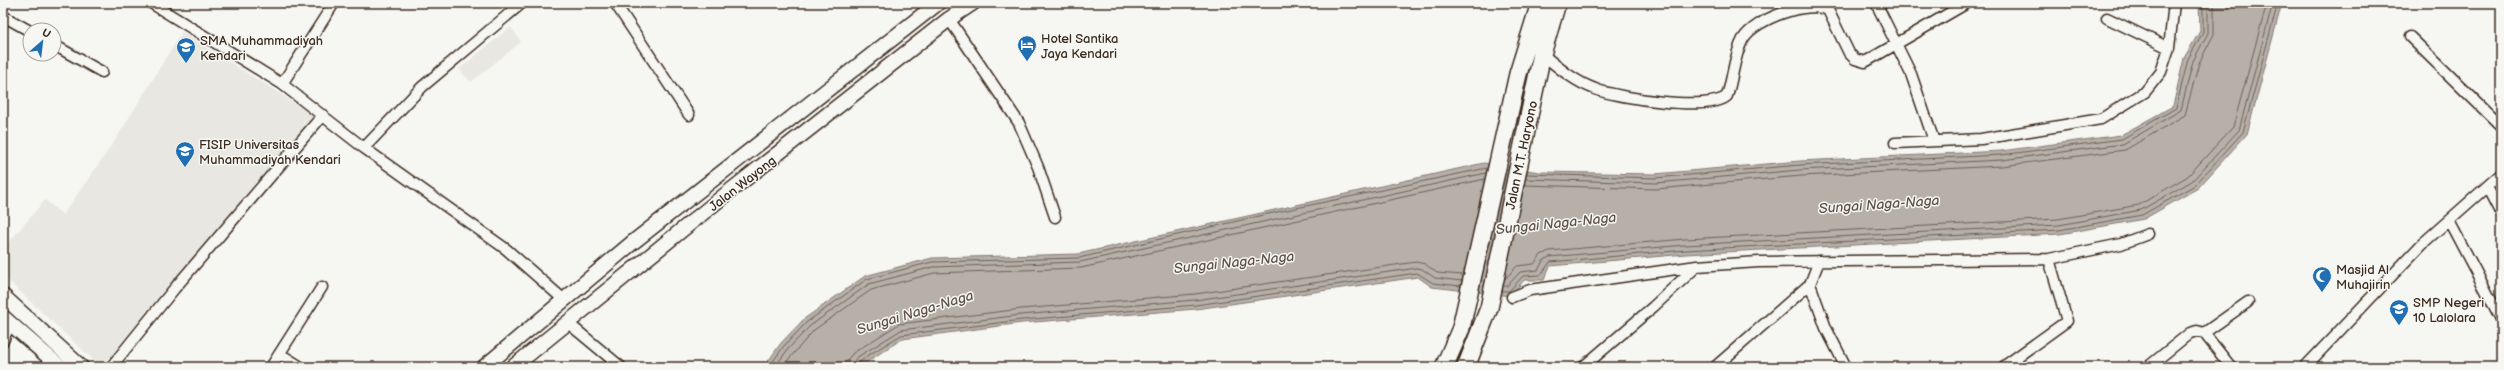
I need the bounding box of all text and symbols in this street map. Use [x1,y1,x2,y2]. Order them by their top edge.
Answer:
north arrow [22,22,62,62]
text: U [40,26,53,41]
place label: Hotel Santika Jaya Kendari [1041,31,1118,62]
place label: SMA Muhammadiyah Kendari [200,33,323,64]
hotel icon: Hotel Santika Jaya Kendari [1016,34,1038,62]
school or university icon: SMA Muhammadiyah Kendari [175,36,197,64]
street label: Jalan M.T. Haryono [1503,99,1541,211]
place label: FISIP Universitas Muhammadiyah Kendari [199,137,341,168]
school or university icon: FISIP Universitas Muhammadiyah Kendari [174,140,196,168]
street label: Jalan Wayong [706,153,779,215]
water label: Sungai Naga-Naga [1818,192,1940,217]
water label: Sungai Naga-Naga [1495,209,1617,238]
water label: Sungai Naga-Naga [1173,248,1295,277]
place label: Masjid Al Muhajirin [2336,262,2390,293]
mosque icon: Masjid Al Muhajirin [2311,265,2333,293]
water label: Sungai Naga-Naga [855,287,976,338]
place label: SMP Negeri 10 Lalolara [2413,295,2484,326]
school or university icon: SMP Negeri 10 Lalolara [2388,298,2410,326]

